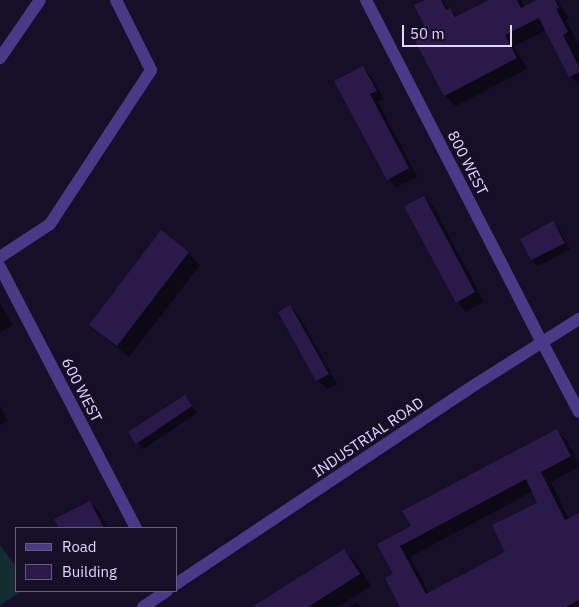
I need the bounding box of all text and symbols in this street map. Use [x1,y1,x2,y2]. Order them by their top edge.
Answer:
scale bar [404,15,514,47]
text: 50 m [410,24,445,43]
street label: 800 WEST [444,128,492,198]
street label: 600 WEST [58,355,106,425]
street label: INDUSTRIAL ROAD [309,393,427,481]
legend [15,527,178,592]
text: Road [62,537,97,556]
text: Building [62,562,117,581]

